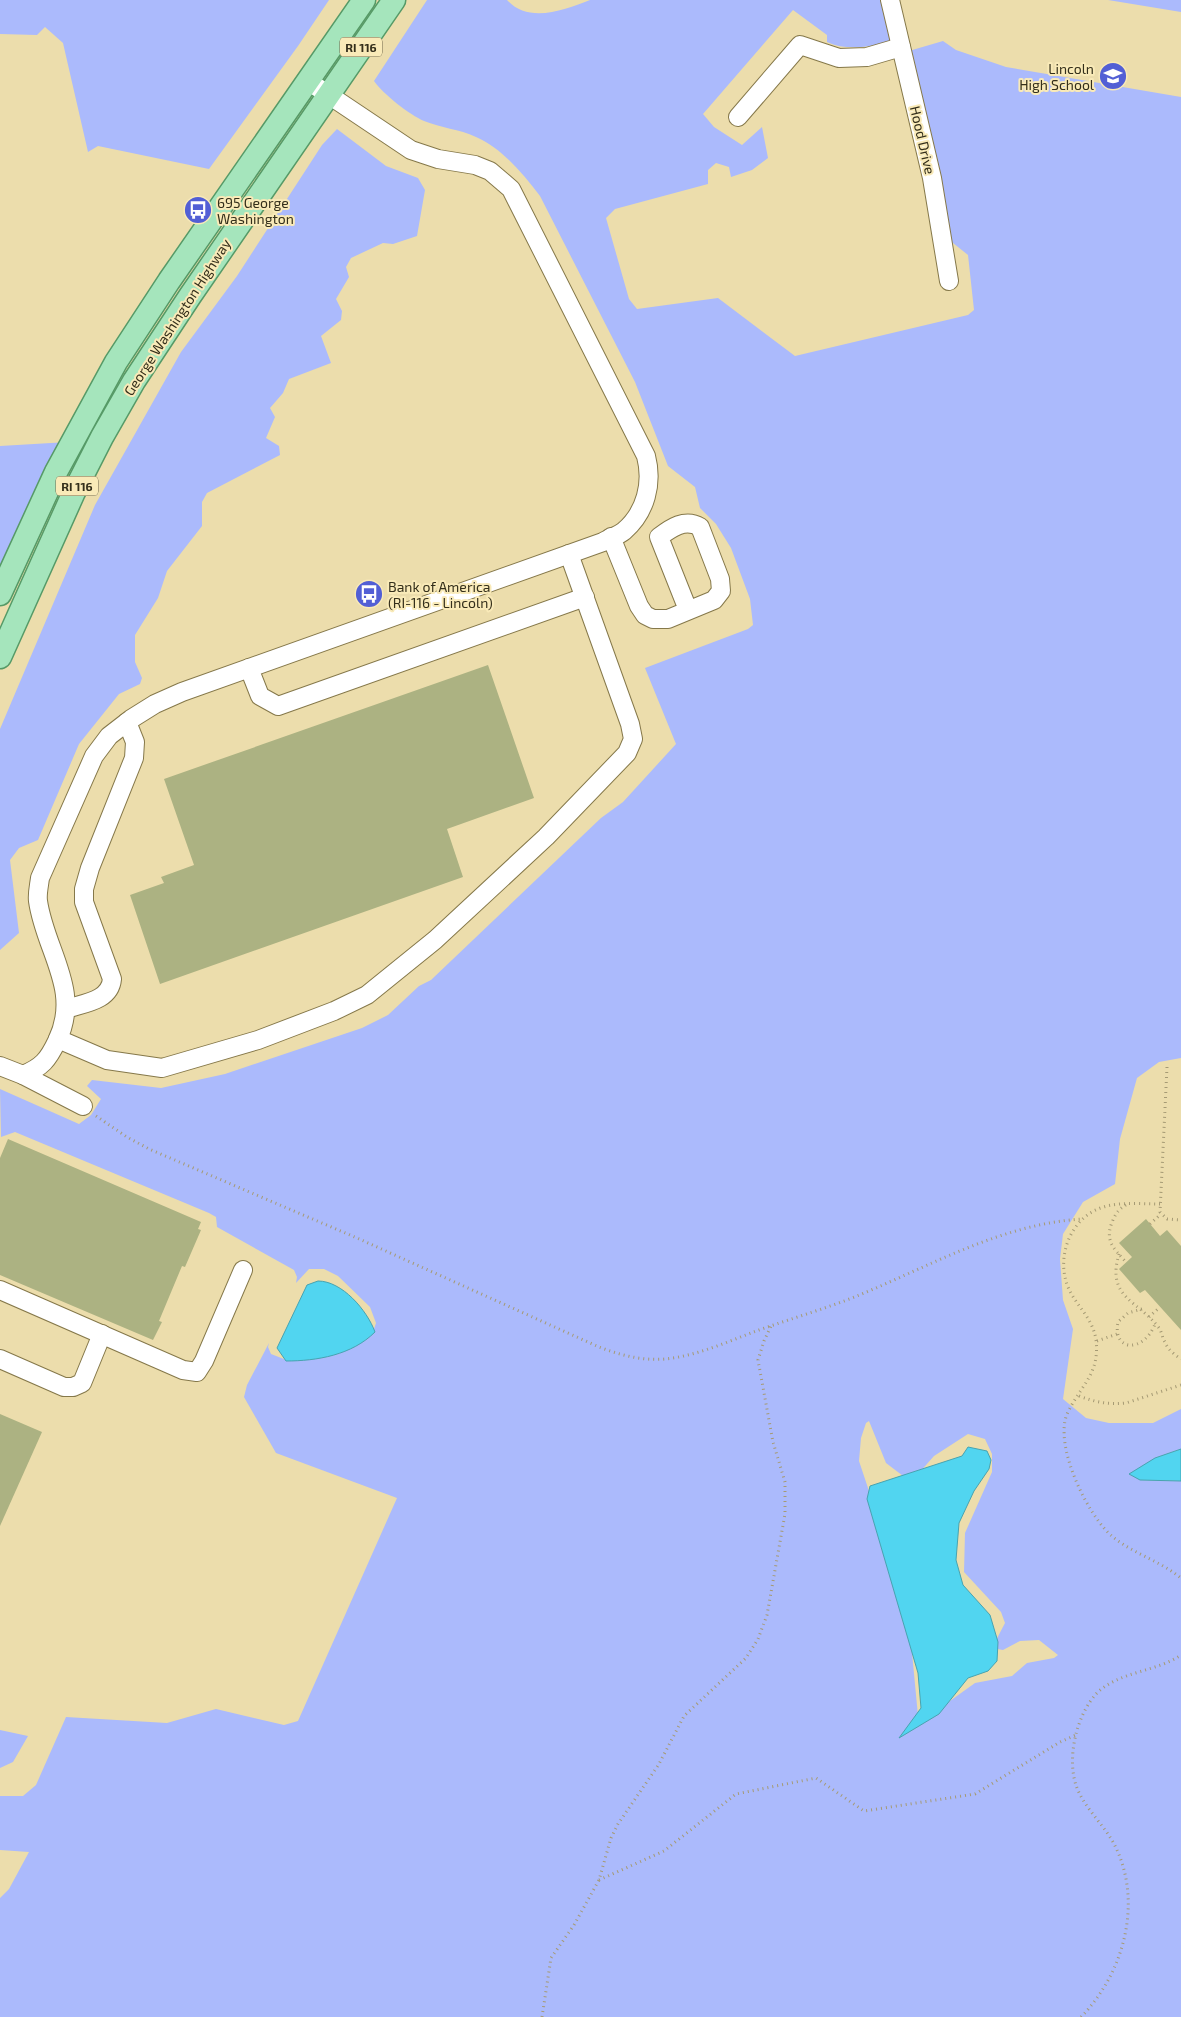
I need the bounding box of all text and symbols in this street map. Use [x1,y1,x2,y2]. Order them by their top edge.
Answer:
road number: RI 116 [340,38,382,56]
place label: Lincoln High School [1019,60,1095,93]
school or university icon: Lincoln High School [1098,61,1128,91]
street label: Hood Drive [907,104,939,176]
place label: 695 George Washington [217,194,294,227]
bus stop icon: 695 George Washington [183,195,213,225]
street label: George Washington Highway [120,235,234,399]
road number: RI 116 [56,476,98,496]
place label: Bank of America (RI-116 - Lincoln) [388,578,493,611]
bus stop icon: Bank of America (RI-116 - Lincoln) [354,579,384,609]

